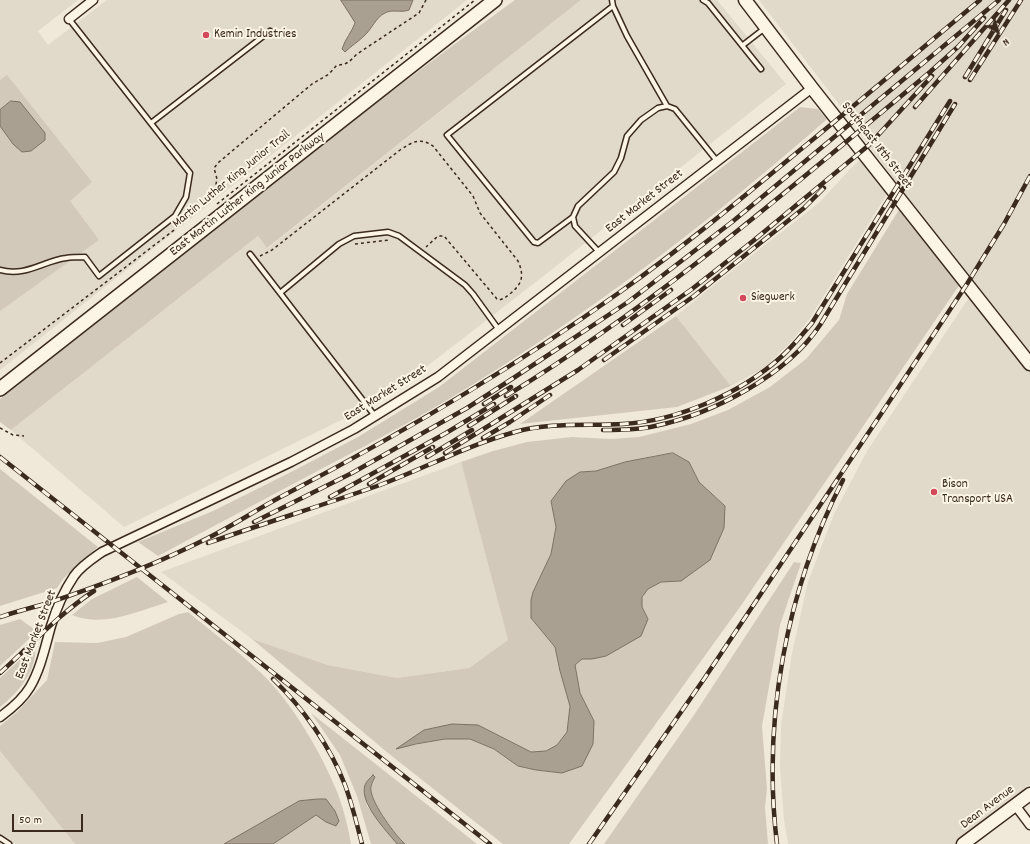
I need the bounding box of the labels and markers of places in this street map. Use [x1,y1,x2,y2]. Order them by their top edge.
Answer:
place label: Kemin Industries [214,27,296,43]
marker: Kemin Industries [201,30,211,40]
place label: Siegwerk [751,290,795,306]
marker: Siegwerk [738,293,748,303]
place label: Bison Transport USA [942,477,1013,508]
marker: Bison Transport USA [929,487,939,497]

